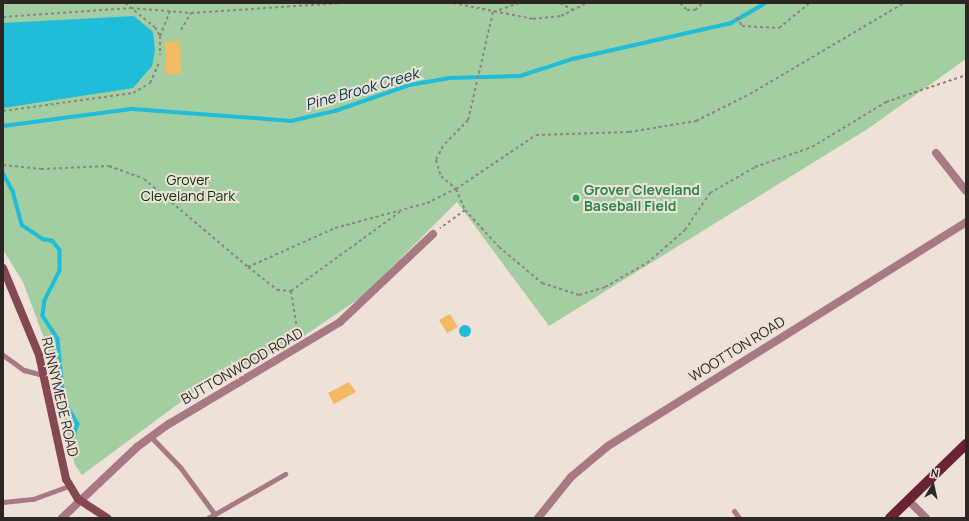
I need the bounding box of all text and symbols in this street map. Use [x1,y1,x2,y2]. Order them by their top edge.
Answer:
water label: Pine Brook Creek [303,64,421,114]
park label: Grover Cleveland Park [141,172,235,204]
place label: Grover Cleveland Baseball Field [584,182,700,214]
marker: Grover Cleveland Baseball Field [571,193,581,203]
street label: WOOTTON ROAD [686,313,788,385]
street label: BUTTONWOOD ROAD [178,324,306,408]
street label: RUNNYMEDE ROAD [38,335,82,459]
north arrow [913,465,953,505]
text: N [930,465,940,481]

